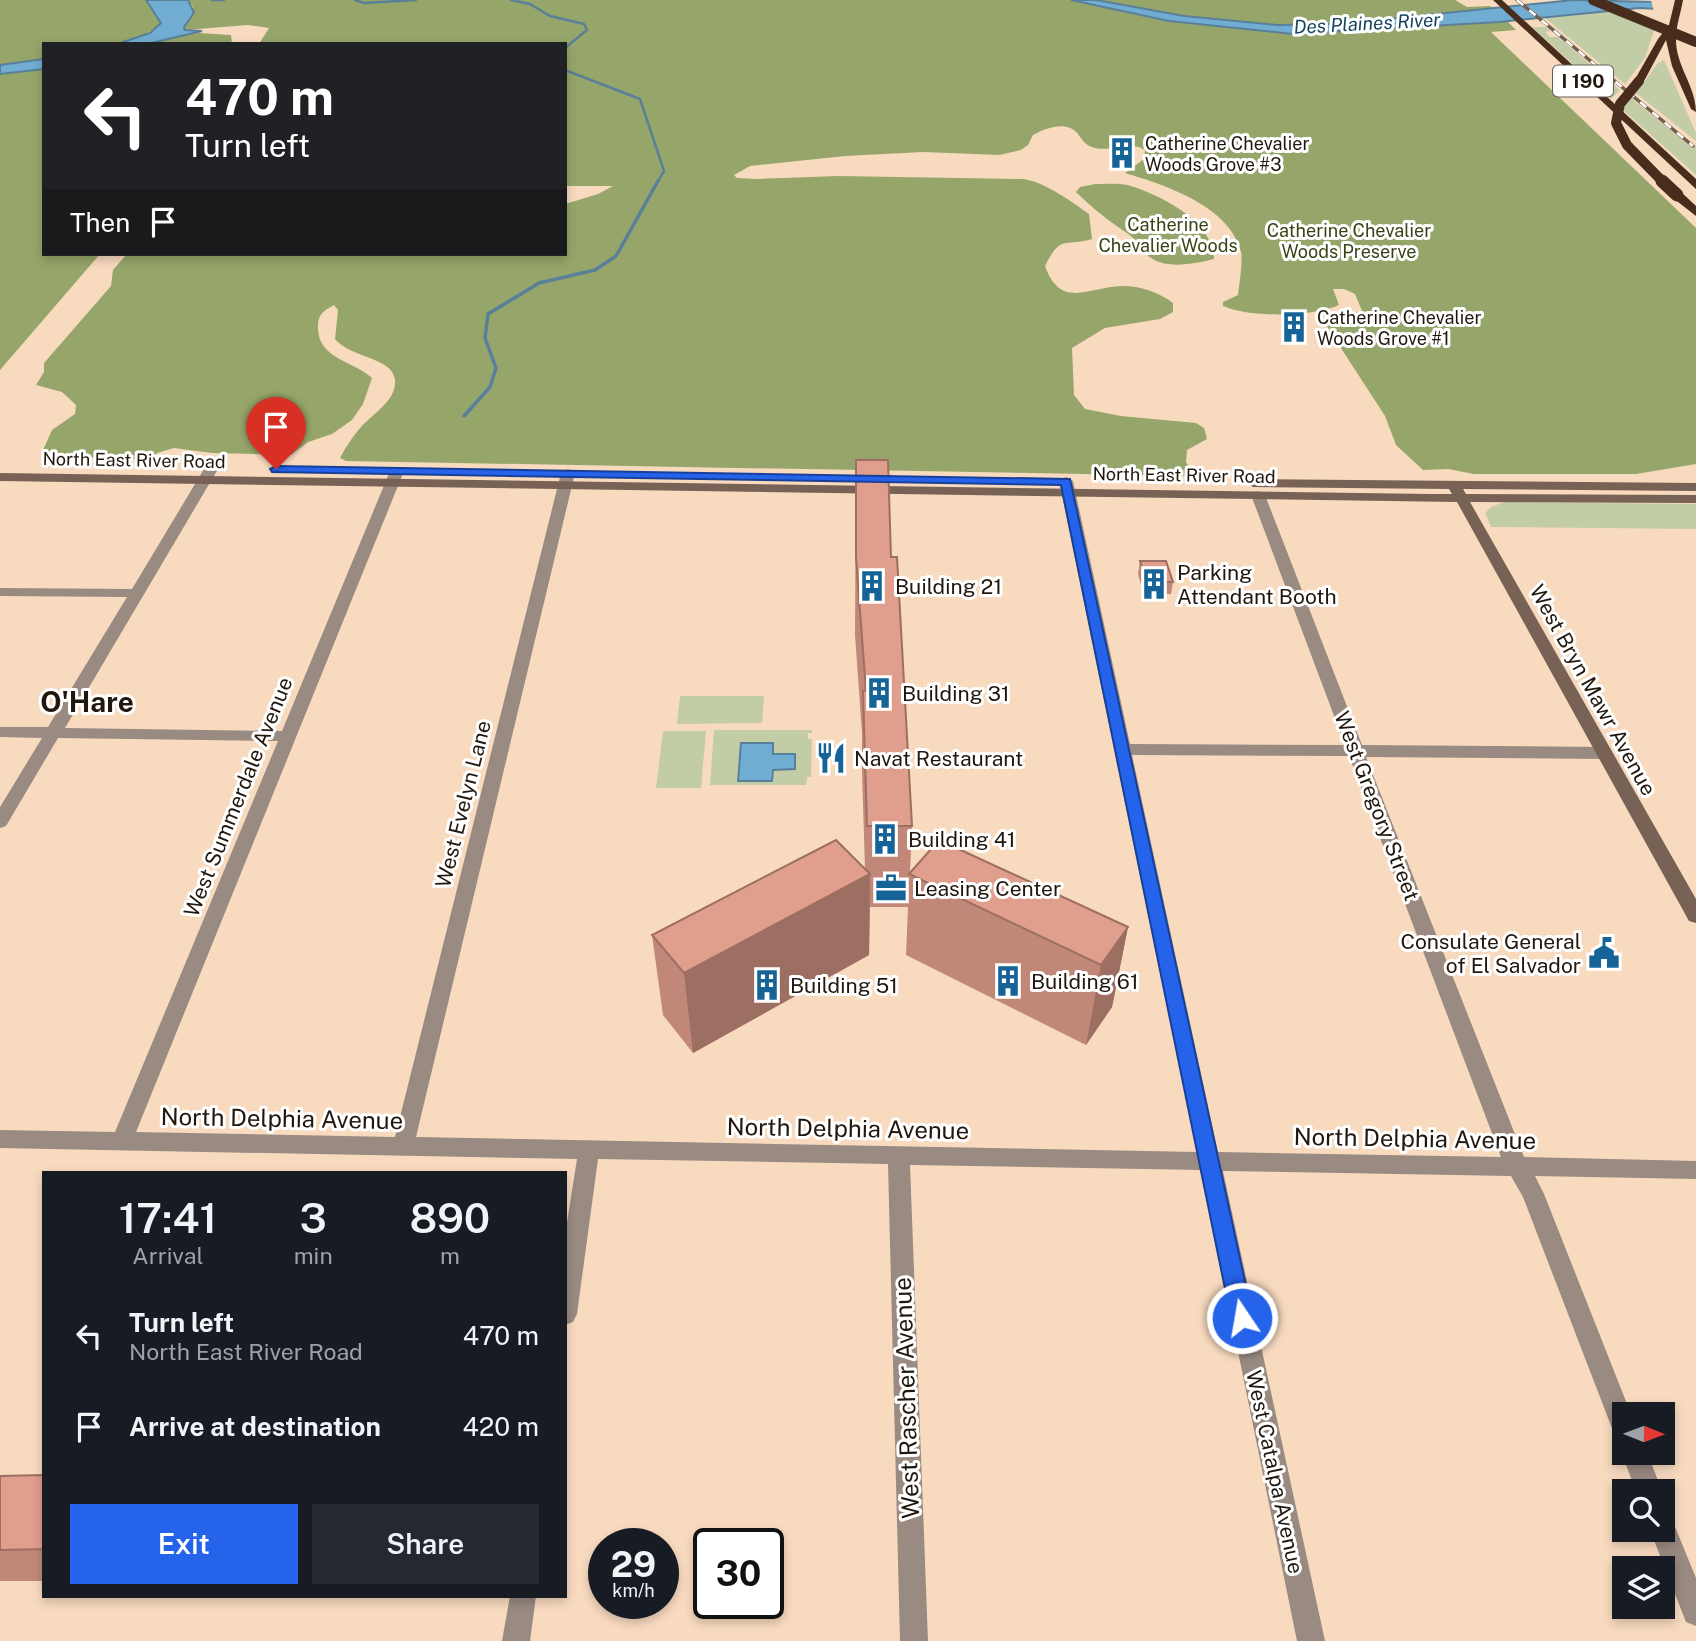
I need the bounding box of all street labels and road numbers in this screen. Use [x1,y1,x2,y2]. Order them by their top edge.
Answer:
road number: I 190 [1553,66,1613,96]
street label: North East River Road [42,448,226,472]
street label: North East River Road [1092,463,1276,487]
street label: West Bryn Mawr Avenue [1525,580,1661,800]
street label: West Summerdale Avenue [178,674,298,920]
street label: West Gregory Street [1329,708,1425,904]
street label: West Evelyn Lane [430,718,496,890]
street label: North Delphia Avenue [161,1102,403,1134]
street label: North Delphia Avenue [727,1112,969,1144]
street label: North Delphia Avenue [1294,1122,1536,1154]
street label: West Rascher Avenue [888,1277,924,1519]
street label: West Catalpa Avenue [1241,1368,1309,1576]

